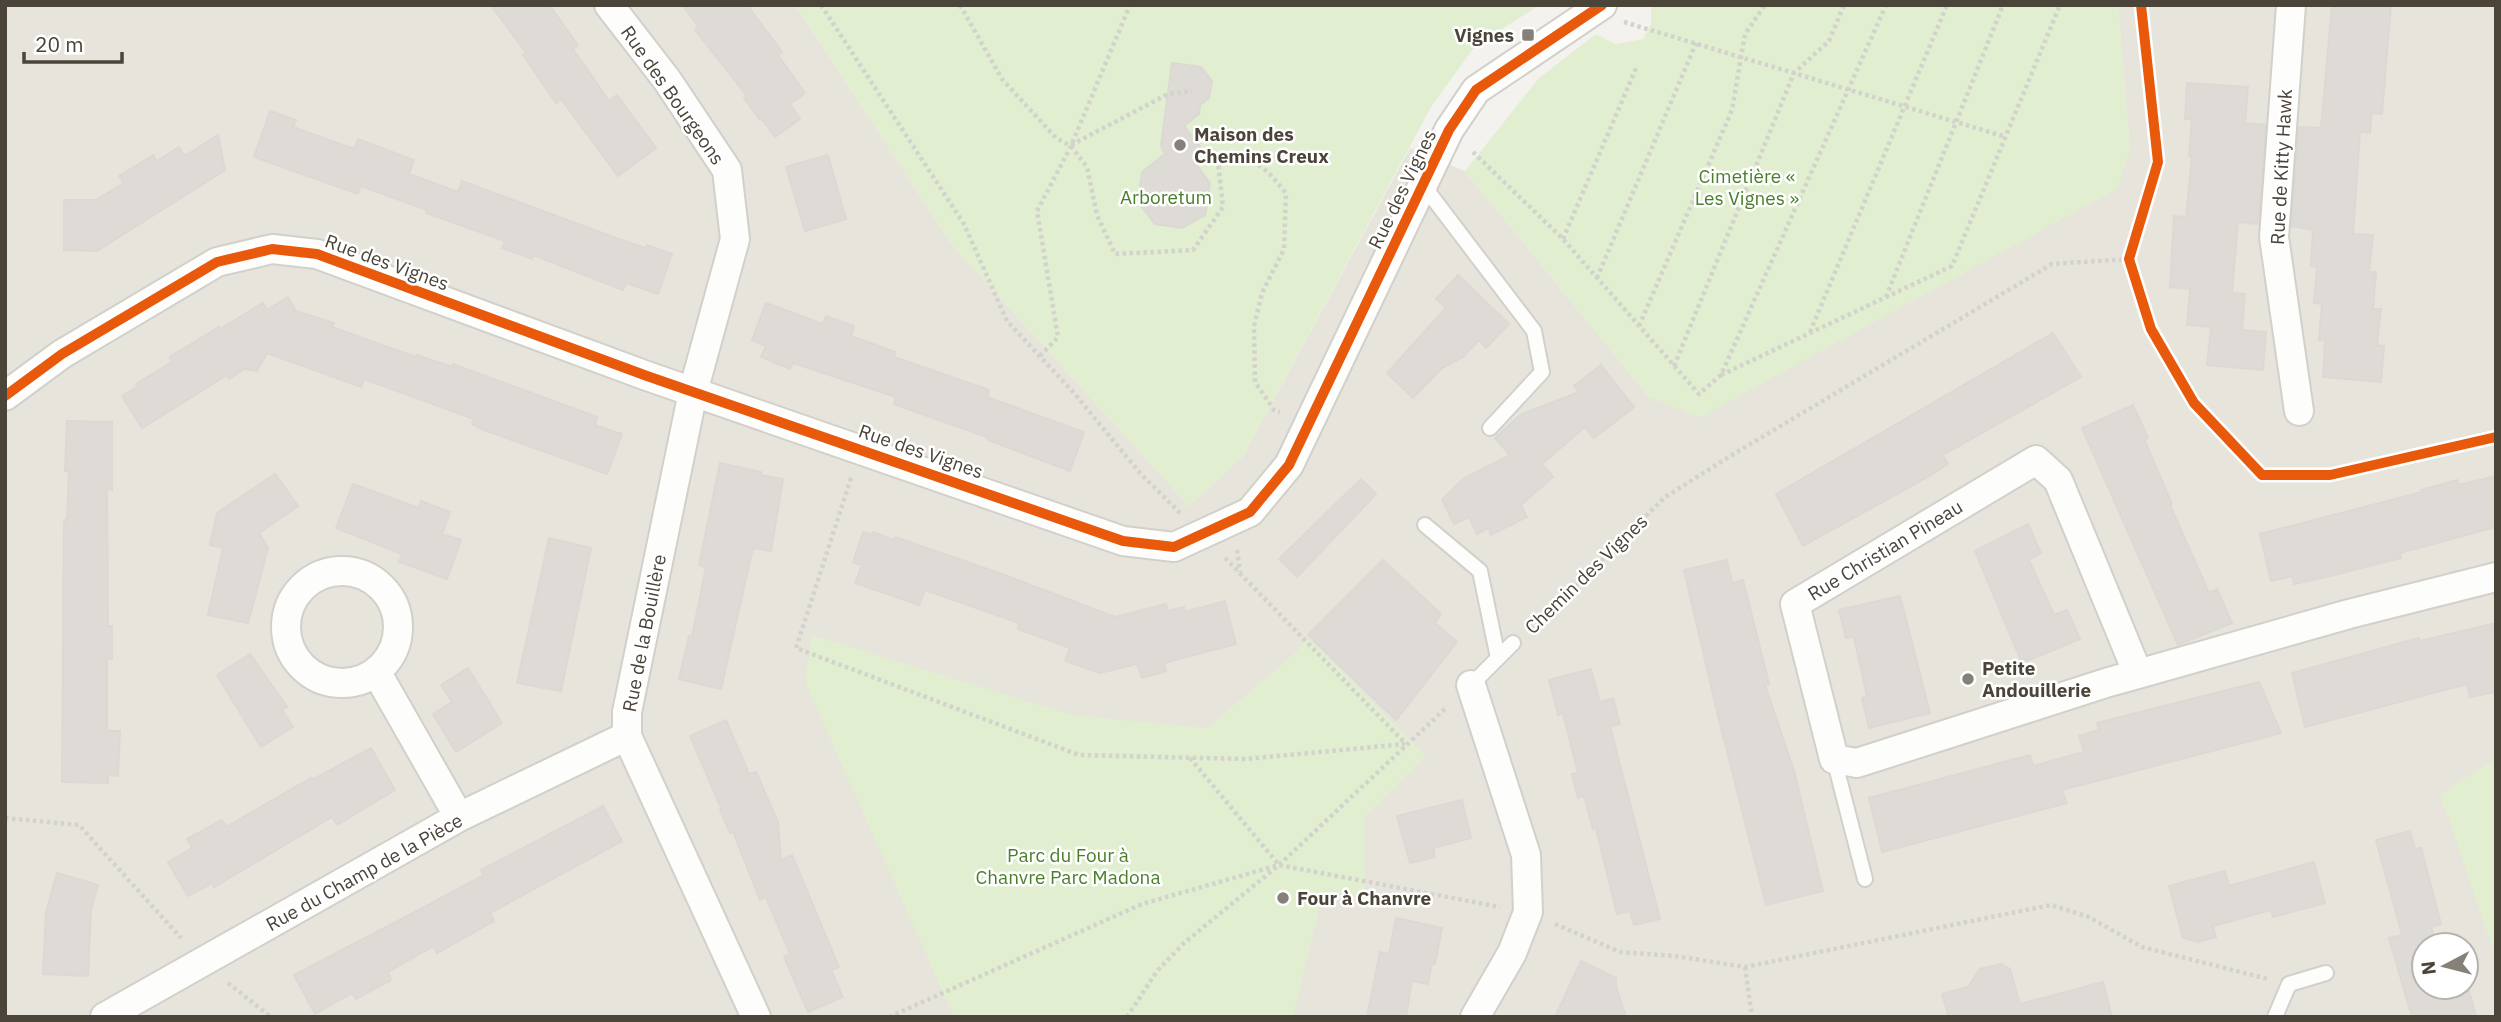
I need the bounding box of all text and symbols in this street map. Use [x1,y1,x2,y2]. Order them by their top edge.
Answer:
scale bar [24,21,122,65]
street label: Rue des Bourgeons [616,21,730,169]
place label: Vignes [1454,23,1514,47]
marker: Vignes [1520,27,1536,43]
text: 20 m [35,30,84,58]
street label: Rue de Kitty Hawk [2265,89,2297,245]
place label: Maison des Chemins Creux [1194,122,1329,168]
street label: Rue des Vignes [1363,125,1441,253]
marker: Maison des Chemins Creux [1172,137,1188,153]
park label: Cimetière « Les Vignes » [1695,164,1800,210]
park label: Arboretum [1120,185,1212,209]
street label: Rue des Vignes [322,229,452,295]
street label: Rue des Vignes [856,419,986,483]
street label: Rue Christian Pineau [1803,494,1967,606]
street label: Chemin des Vignes [1520,509,1652,639]
street label: Rue de la Bouillère [617,552,671,714]
place label: Petite Andouillerie [1982,656,2091,702]
marker: Petite Andouillerie [1960,671,1976,687]
street label: Rue du Champ de la Pièce [261,808,467,936]
park label: Parc du Four à Chanvre Parc Madona [975,843,1161,889]
place label: Four à Chanvre [1297,886,1431,910]
marker: Four à Chanvre [1275,890,1291,906]
north arrow [2410,931,2480,1001]
text: N [2415,960,2441,976]

